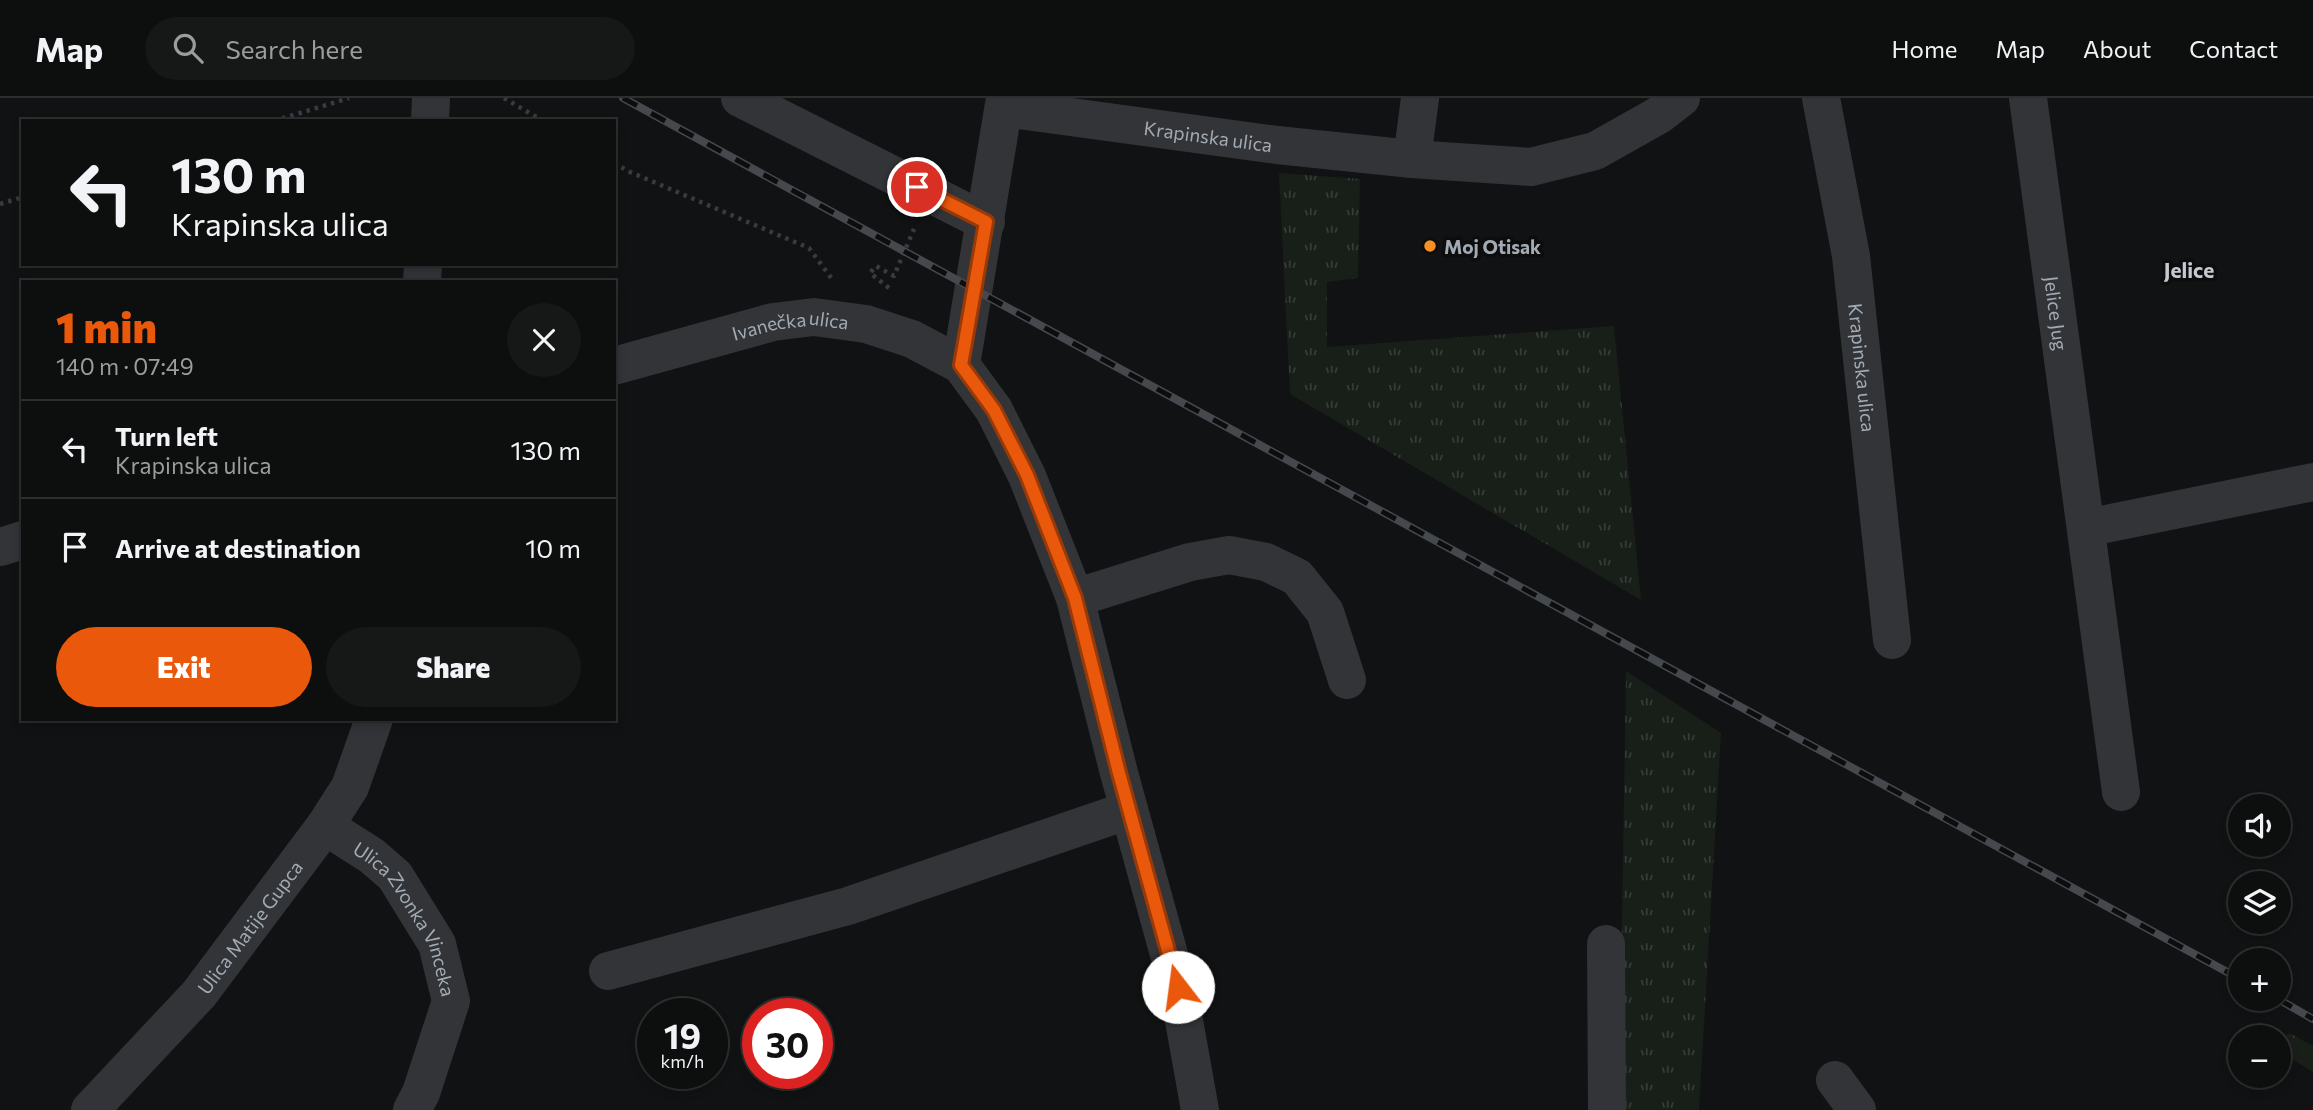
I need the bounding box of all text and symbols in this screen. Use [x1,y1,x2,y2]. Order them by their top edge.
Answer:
search box [145,17,635,80]
text: Map [35,28,103,69]
icon: search [169,29,207,67]
text: Search here [225,33,363,64]
text: Home [1892,34,1958,63]
text: Map [1996,34,2045,63]
text: About [2083,34,2151,63]
text: Contact [2189,34,2278,63]
street label: Krapinska ulica [1142,116,1274,156]
text: 130 m [171,143,306,203]
icon: left [56,147,147,238]
pin [887,157,947,217]
icon: arrive [898,168,936,206]
text: Krapinska ulica [171,203,389,243]
place label: Moj Otisak [1444,235,1541,258]
marker: Moj Otisak [1422,238,1438,254]
district label: Jelice [2164,257,2214,282]
street label: Jelice Jug [2040,274,2073,352]
text: 1 min [56,300,157,352]
street label: Krapinska ulica [1845,302,1881,433]
button: close [507,303,581,377]
street label: Ivanečka ulica [729,305,850,344]
text: 140 m · 07:49 [56,352,194,380]
text: Turn left [115,420,218,451]
icon: left [56,430,94,468]
text: 130 m [510,434,581,465]
text: Krapinska ulica [115,451,271,479]
icon: arrive [56,528,94,566]
text: Arrive at destination [115,532,361,563]
text: 10 m [525,532,581,563]
button: Exit [56,627,312,707]
button: Share [326,627,581,707]
map controls [2228,794,2291,1088]
button: sound [2228,794,2291,857]
street label: Ulica Zvonka Vinceka [350,836,461,998]
street label: Ulica Matije Gupca [192,856,307,998]
button: layers [2228,871,2291,934]
button: + [2228,948,2291,1011]
position arrow [1141,950,1215,1024]
speed limit sign: 30 [742,998,833,1089]
text: 19 [664,1013,701,1056]
button: − [2228,1025,2291,1088]
text: km/h [661,1050,704,1072]

